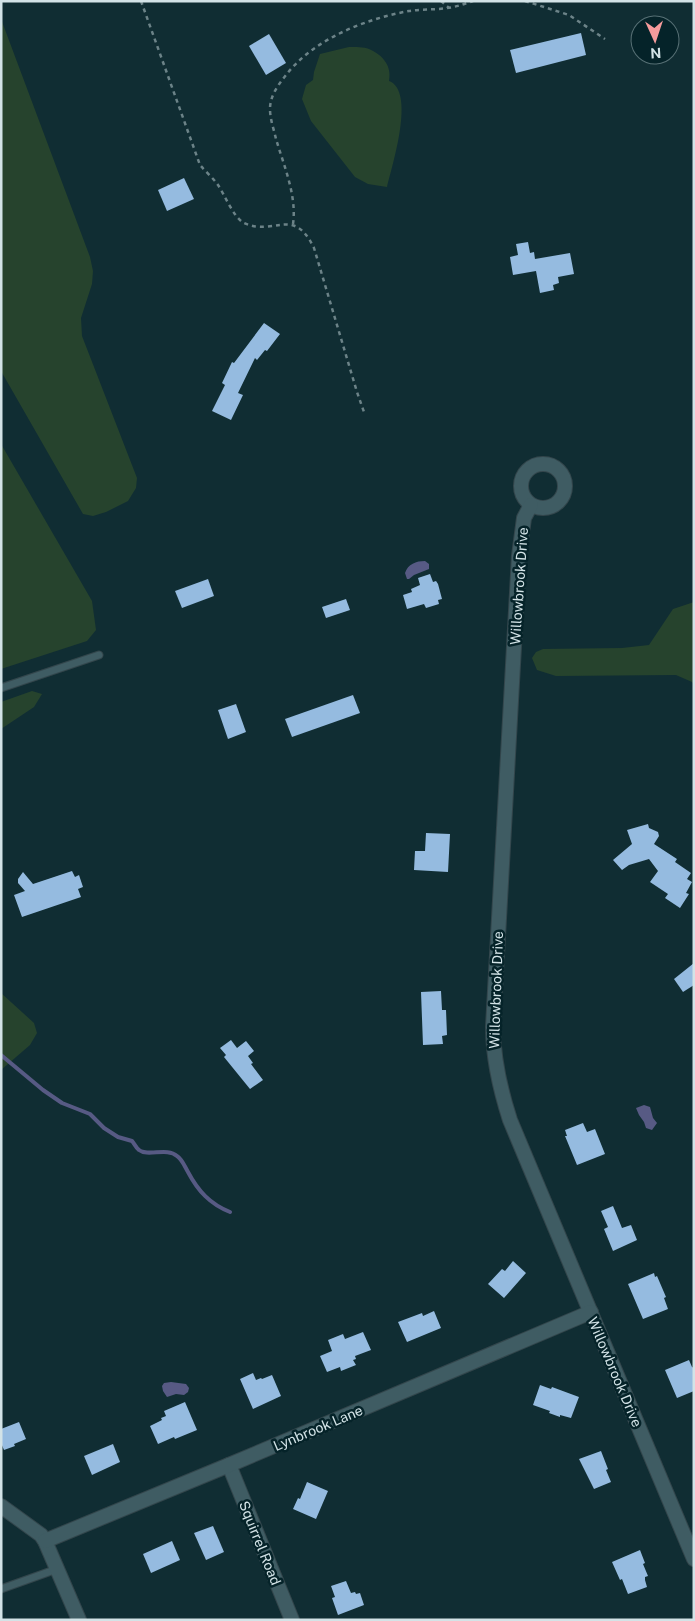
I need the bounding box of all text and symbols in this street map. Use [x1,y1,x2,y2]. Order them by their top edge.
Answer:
north arrow [630,15,680,65]
text: N [650,45,662,61]
street label: Willowbrook Drive [507,527,531,645]
street label: Willowbrook Drive [486,931,506,1049]
street label: Willowbrook Drive [585,1315,645,1429]
street label: Lynbrook Lane [271,1402,365,1454]
street label: Squirrel Road [236,1499,284,1587]

